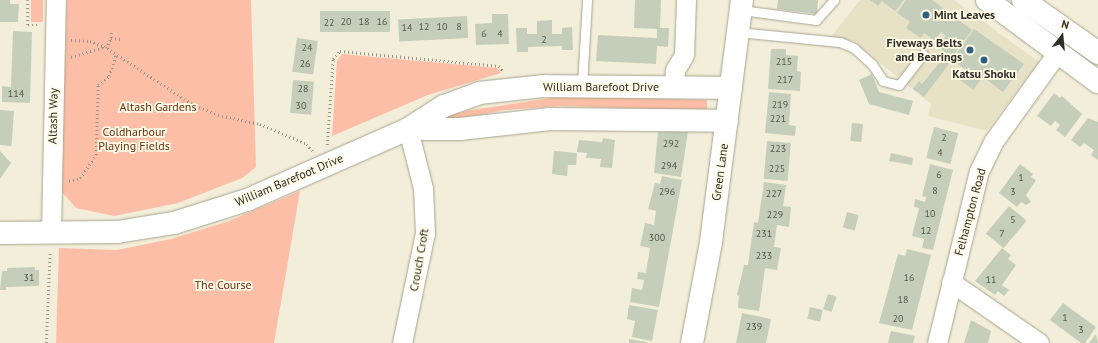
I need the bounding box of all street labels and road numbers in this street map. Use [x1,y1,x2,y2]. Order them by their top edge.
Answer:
street label: William Barefoot Drive [543,80,659,94]
street label: Altash Way [45,88,61,144]
street label: Green Lane [709,142,731,202]
street label: William Barefoot Drive [233,151,345,209]
street label: Felhampton Road [951,167,989,257]
street label: Crouch Croft [406,227,432,293]

